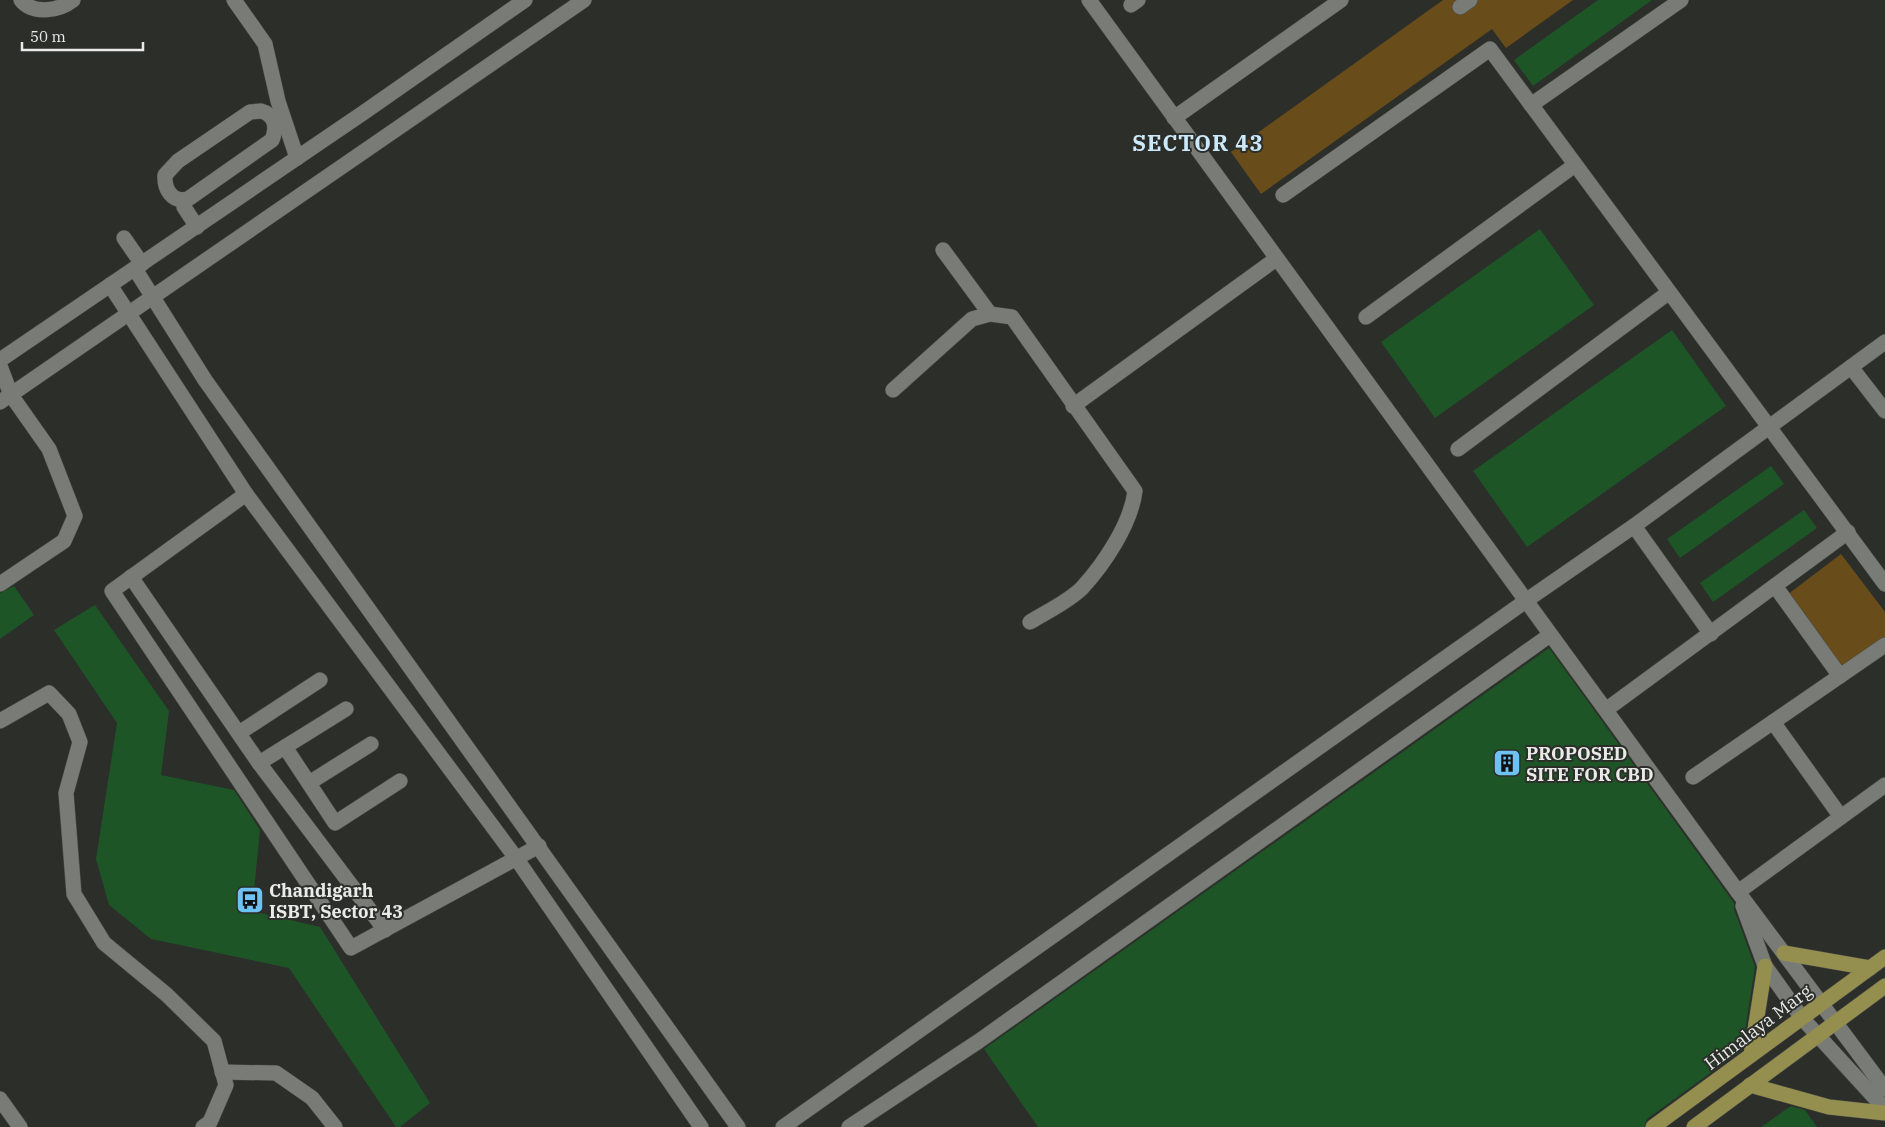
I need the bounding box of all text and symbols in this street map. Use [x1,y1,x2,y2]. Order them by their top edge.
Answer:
scale bar [22,20,144,52]
text: 50 m [30,27,66,46]
district label: SECTOR 43 [1132,128,1264,157]
place label: PROPOSED SITE FOR CBD [1526,742,1654,786]
building icon: PROPOSED SITE FOR CBD [1492,748,1522,778]
place label: Chandigarh ISBT, Sector 43 [269,879,403,923]
bus stop icon: Chandigarh ISBT, Sector 43 [235,885,265,915]
street label: Himalaya Marg [1700,979,1816,1075]

